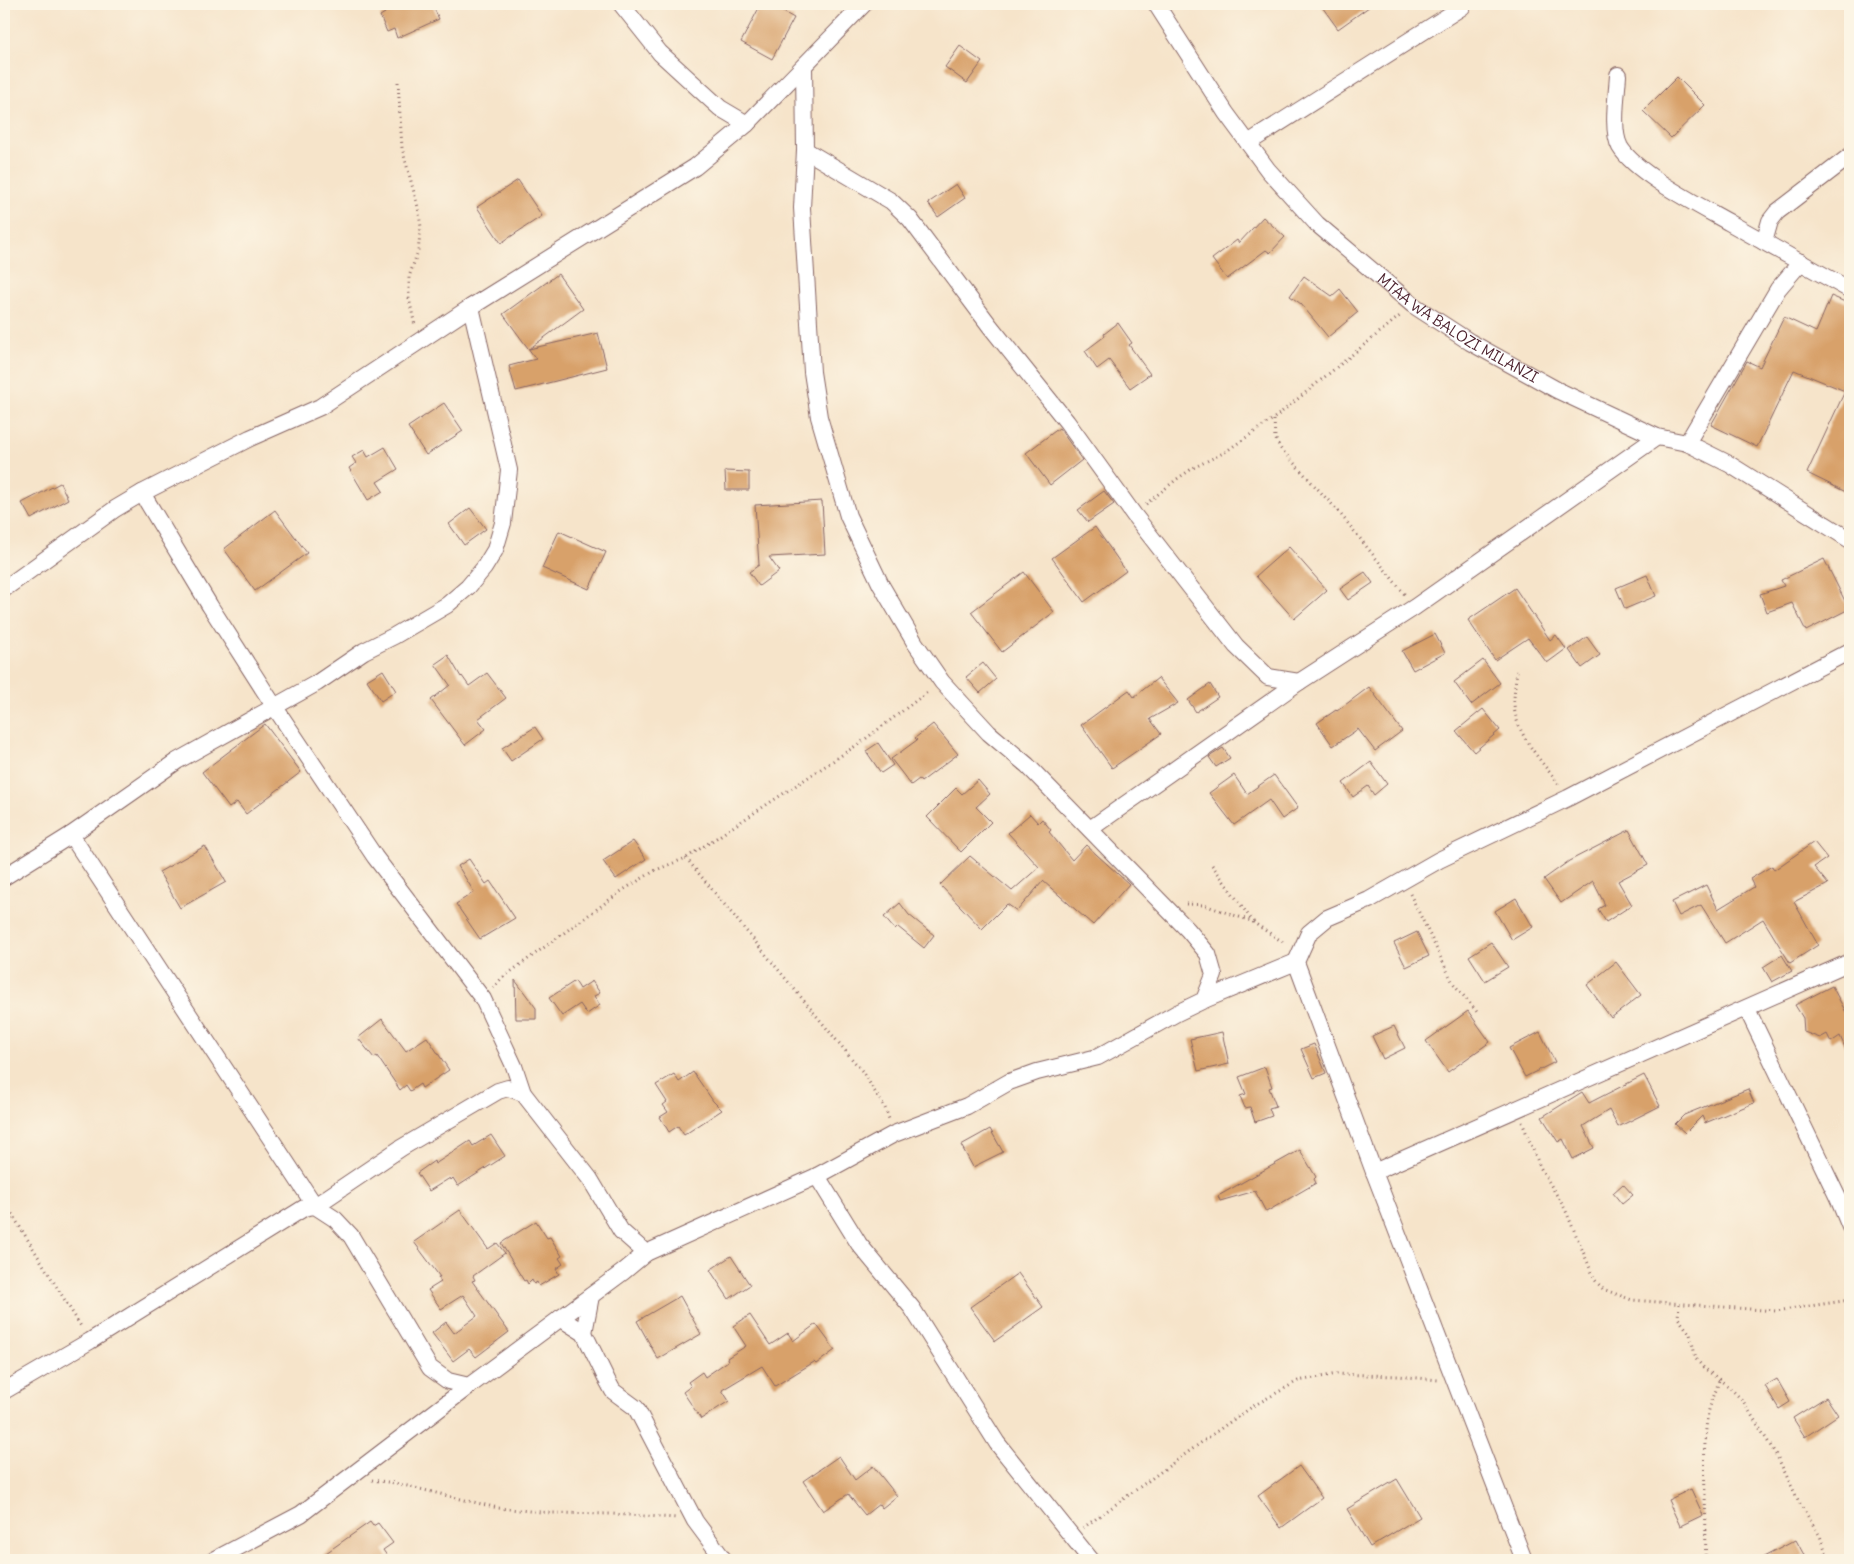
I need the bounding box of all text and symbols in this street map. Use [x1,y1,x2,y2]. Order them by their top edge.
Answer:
street label: MTAA WA BALOZI MILANZI [1374,269,1541,387]

